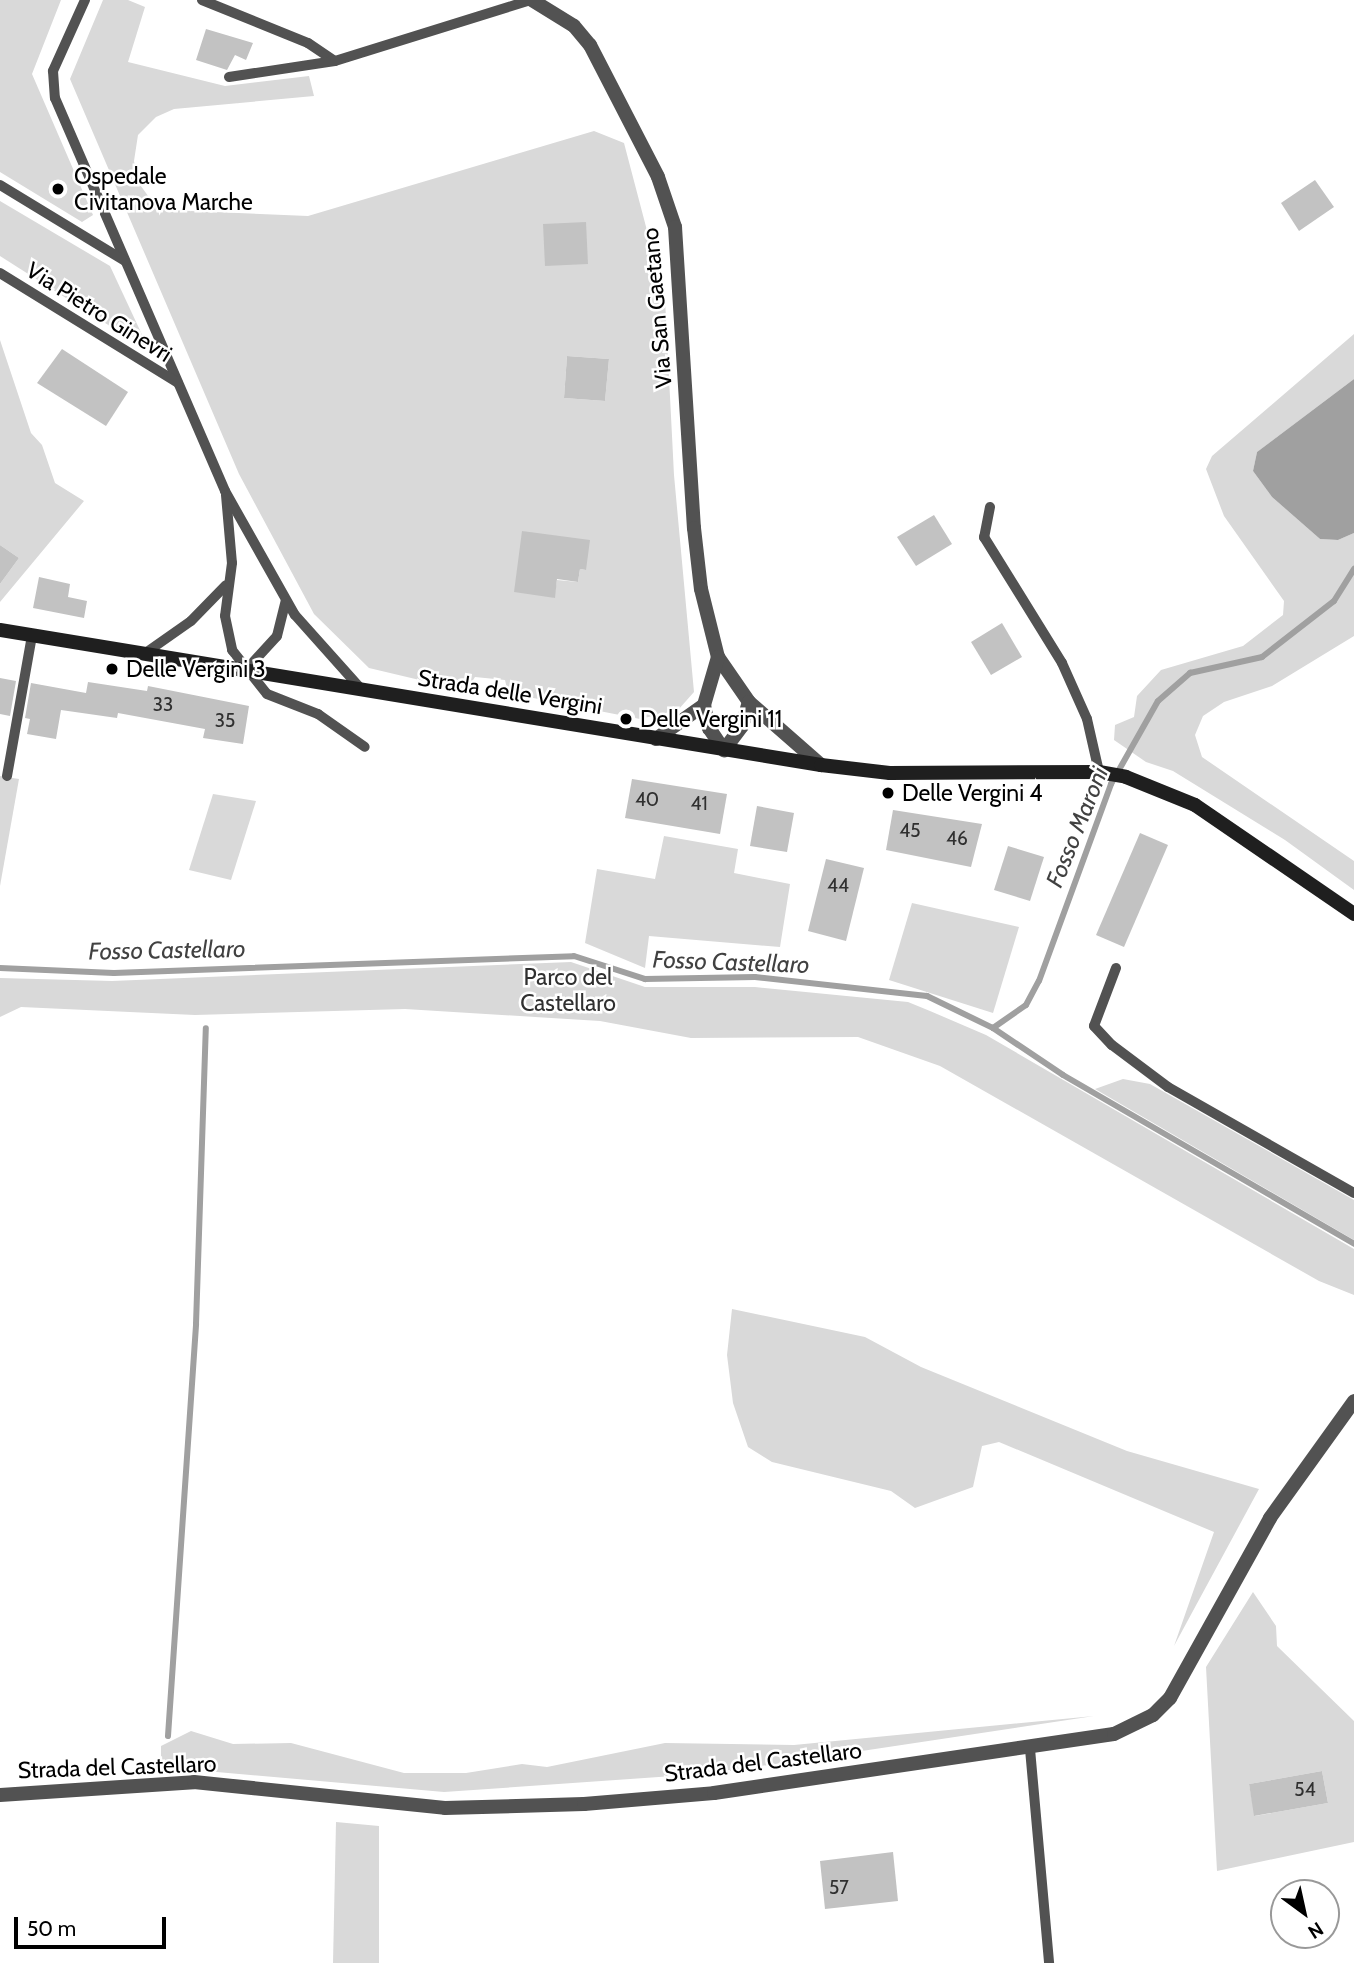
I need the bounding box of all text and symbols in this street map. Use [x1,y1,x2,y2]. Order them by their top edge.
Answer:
place label: Ospedale Civitanova Marche [74,162,253,216]
marker: Ospedale Civitanova Marche [48,179,68,199]
street label: Via San Gaetano [636,227,678,389]
street label: Via Pietro Ginevri [21,256,177,368]
place label: Delle Vergini 3 [126,655,266,683]
marker: Delle Vergini 3 [104,661,120,677]
street label: Strada delle Vergini [416,664,604,720]
house number: 33 [153,694,173,716]
place label: Delle Vergini 11 [640,705,782,733]
house number: 35 [215,710,235,732]
marker: Delle Vergini 11 [618,711,634,727]
water label: Fosso Maroni [1040,763,1114,891]
place label: Delle Vergini 4 [902,779,1043,807]
marker: Delle Vergini 4 [880,785,896,801]
house number: 40 [635,789,659,811]
house number: 41 [690,793,708,815]
house number: 45 [899,820,921,842]
house number: 46 [946,828,968,850]
house number: 44 [827,875,849,897]
water label: Fosso Castellaro [88,934,246,966]
water label: Fosso Castellaro [652,945,810,979]
park label: Parco del Castellaro [520,963,616,1017]
street label: Strada del Castellaro [663,1736,863,1788]
street label: Strada del Castellaro [17,1750,217,1784]
house number: 54 [1294,1779,1316,1801]
house number: 57 [829,1877,849,1899]
north arrow [1270,1879,1340,1949]
scale bar [18,1904,170,1948]
text: 50 m [27,1916,76,1941]
text: N [1304,1917,1328,1944]

